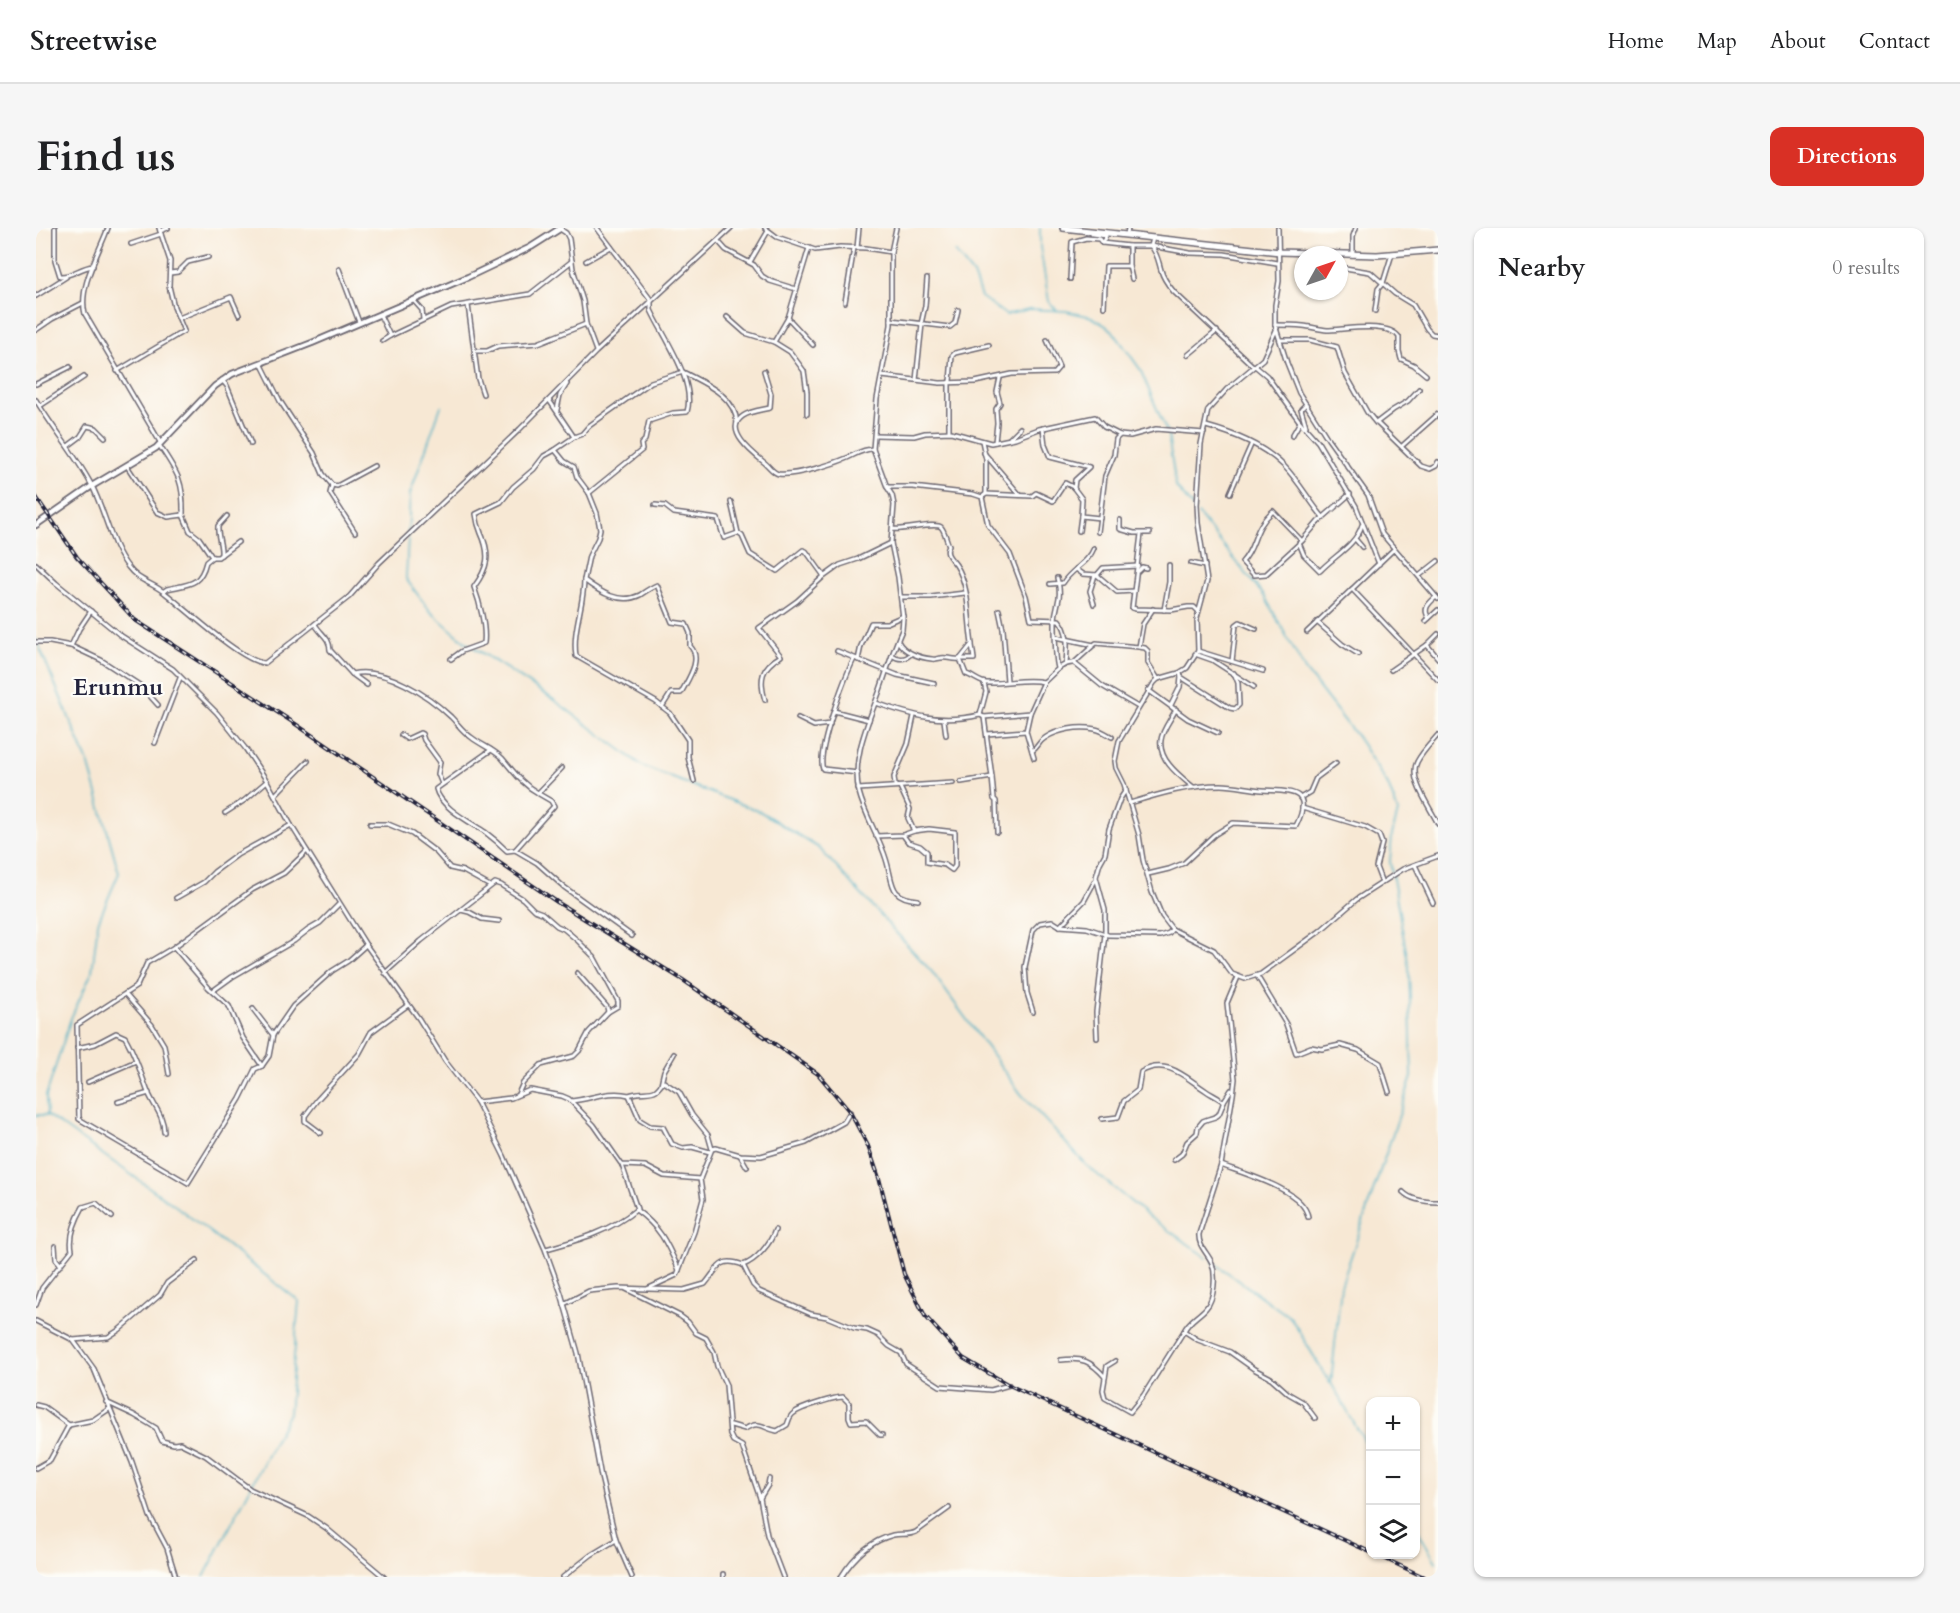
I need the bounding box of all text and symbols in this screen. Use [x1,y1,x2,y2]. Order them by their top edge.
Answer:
text: Streetwise [30,22,158,60]
text: Home [1608,27,1664,56]
text: Map [1697,27,1737,56]
text: About [1770,27,1826,56]
text: Contact [1859,27,1930,56]
button: Directions [1770,127,1924,186]
text: Find us [36,128,176,185]
north arrow [1294,246,1348,300]
text: Nearby [1498,250,1586,285]
text: 0 results [1832,254,1900,281]
district label: Erunmu [73,671,163,704]
map controls [1366,1397,1420,1559]
button: + [1366,1397,1420,1451]
button: − [1366,1451,1420,1505]
button: layers [1366,1505,1420,1559]

